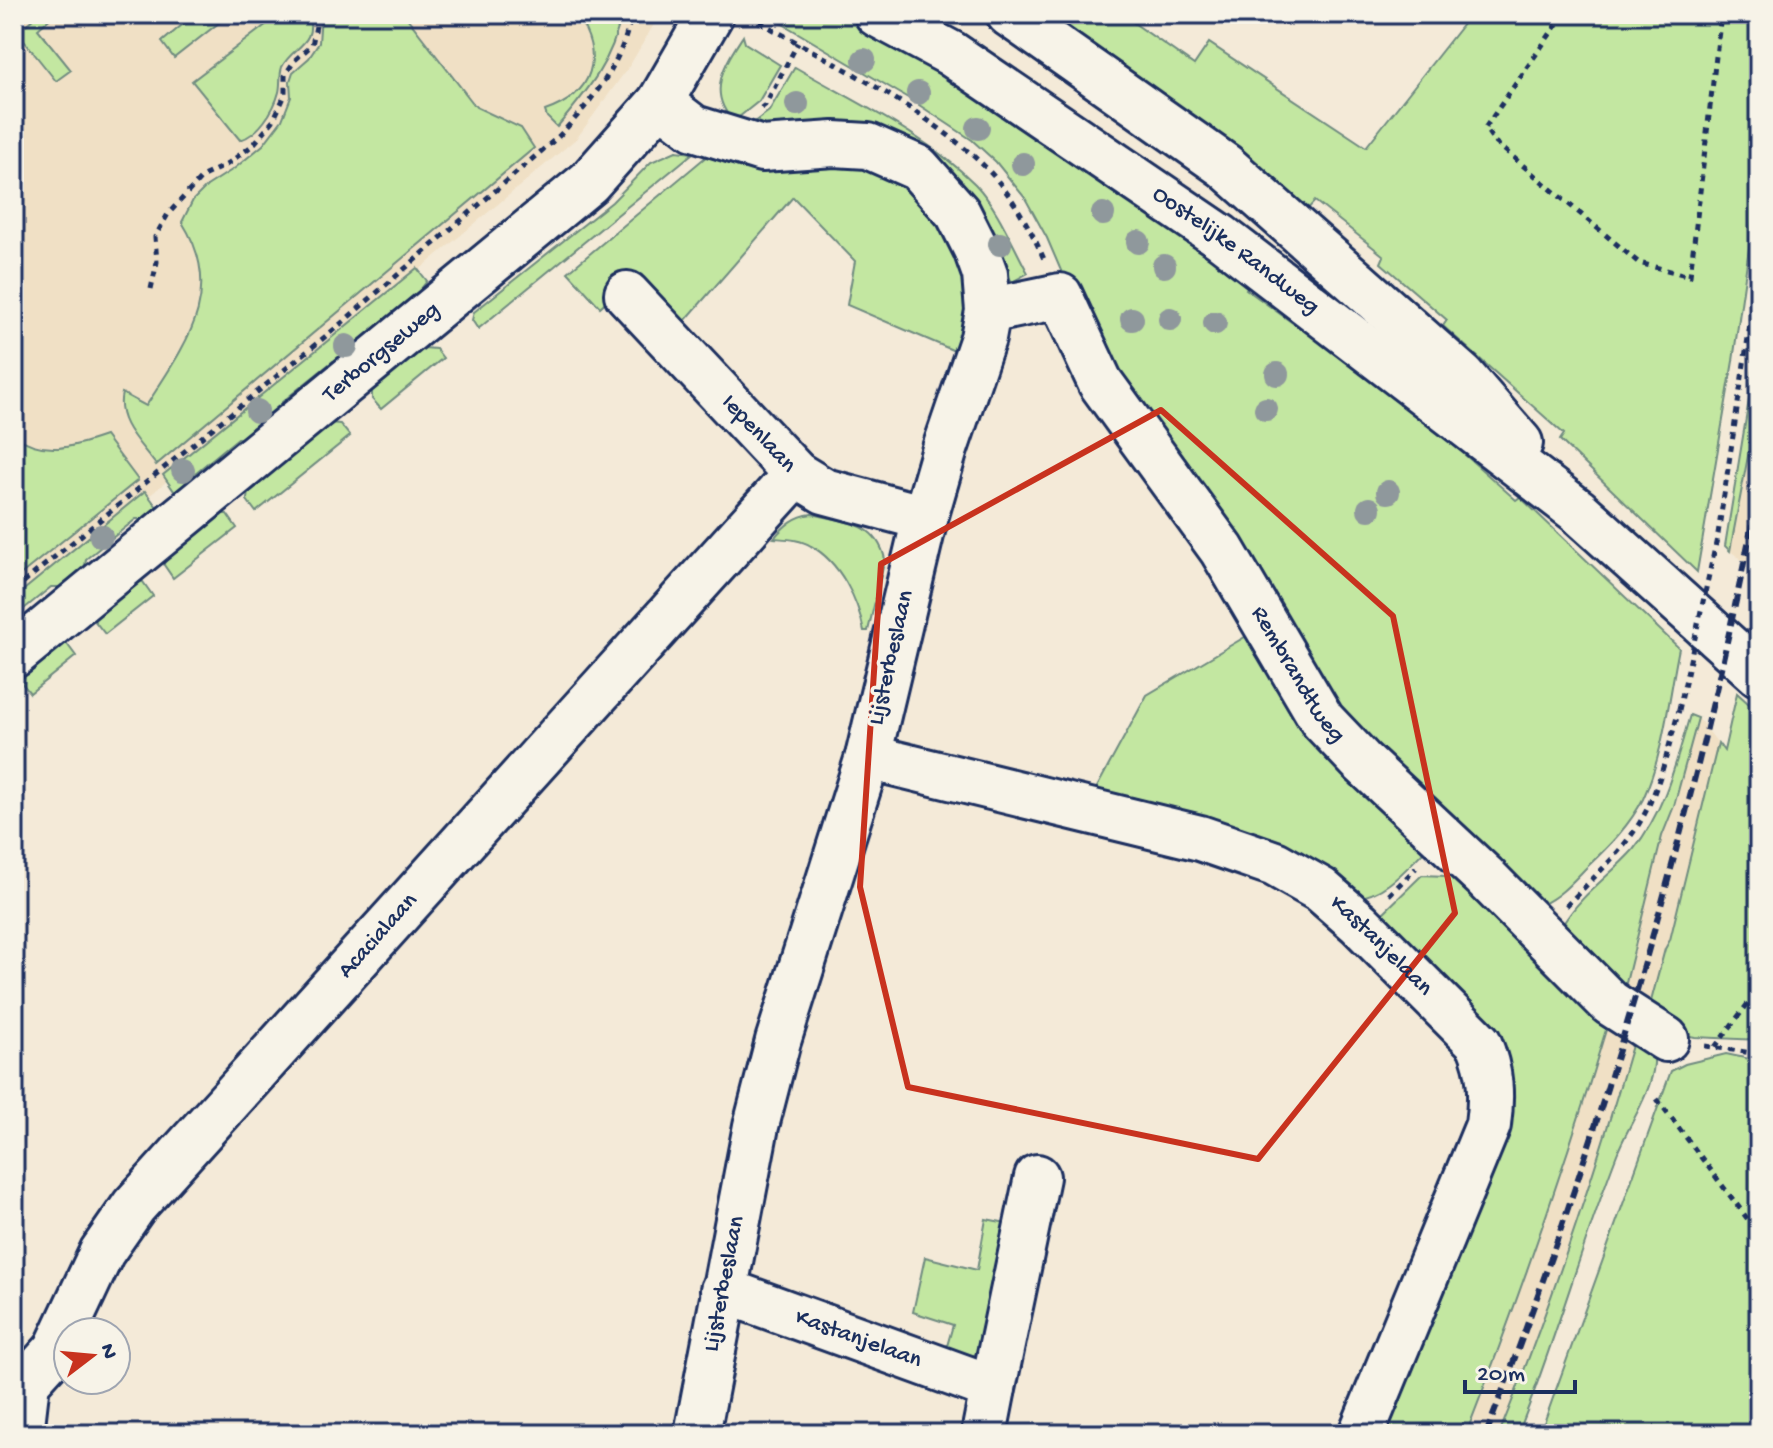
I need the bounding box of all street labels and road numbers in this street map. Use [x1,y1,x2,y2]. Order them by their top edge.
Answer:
street label: Oostelijke Randweg [1146,180,1325,321]
street label: Terborgseweg [316,296,446,411]
street label: Iepenlaan [715,389,803,480]
street label: Lijsterbeslaan [862,587,922,728]
street label: Rembrandtweg [1244,601,1351,750]
street label: Acacialaan [332,887,425,985]
street label: Kastanjelaan [1323,889,1439,1003]
street label: Lijsterbeslaan [698,1213,752,1354]
street label: Kastanjelaan [791,1303,926,1376]

